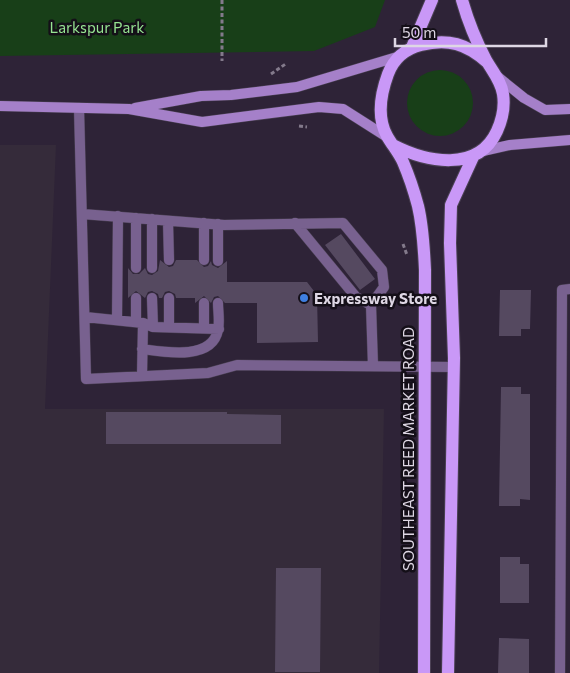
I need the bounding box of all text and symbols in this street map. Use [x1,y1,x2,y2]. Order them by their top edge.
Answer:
scale bar [395,15,546,47]
park label: Larkspur Park [50,18,144,36]
text: 50 m [402,23,436,41]
place label: Expressway Store [314,289,437,307]
marker: Expressway Store [298,292,310,304]
street label: SOUTHEAST REED MARKET ROAD [399,327,417,571]

